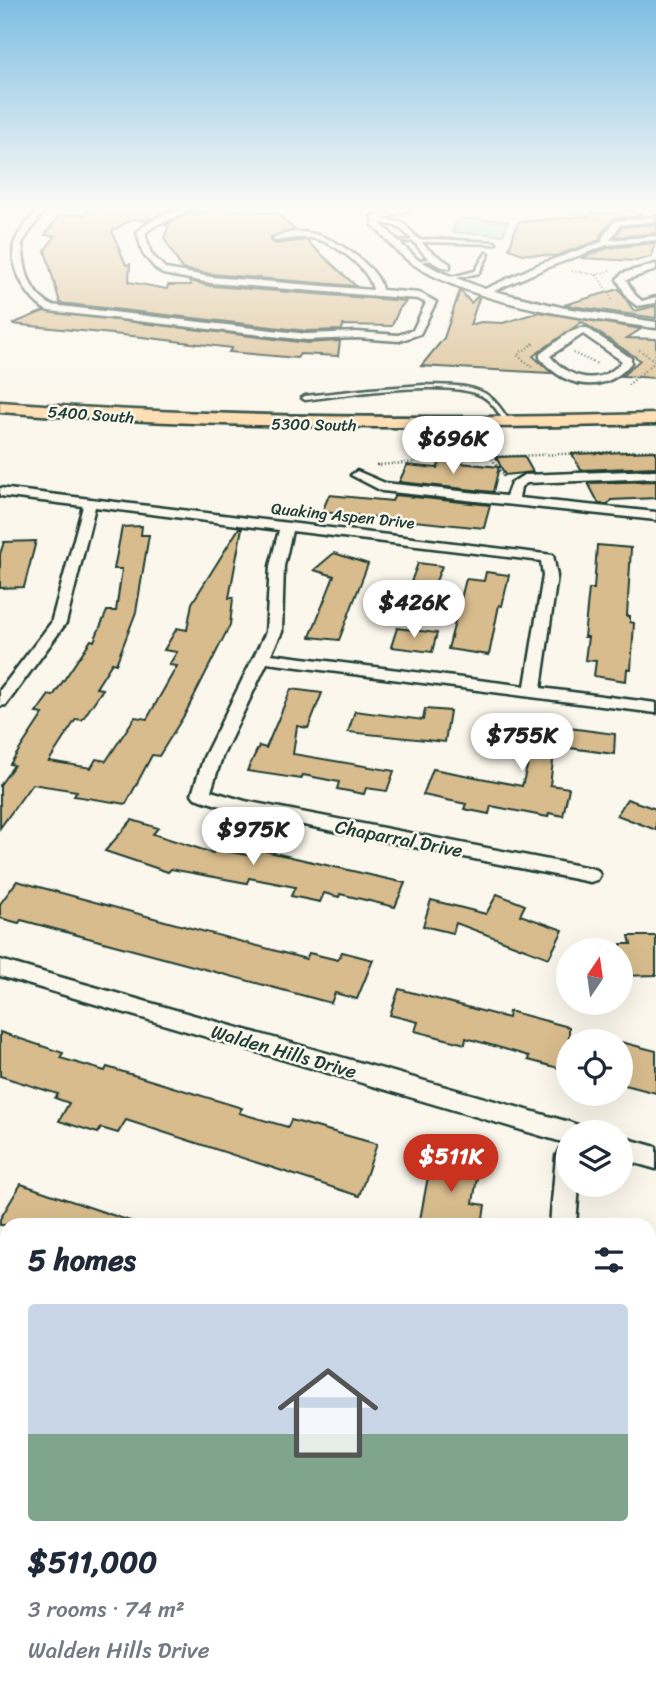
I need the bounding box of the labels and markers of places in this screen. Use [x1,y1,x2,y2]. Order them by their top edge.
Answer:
pin: $696K [404,416,502,476]
pin: $426K [365,580,463,640]
pin: $755K [473,714,571,773]
pin: $975K [204,808,302,867]
pin: $511K [402,1134,500,1194]

